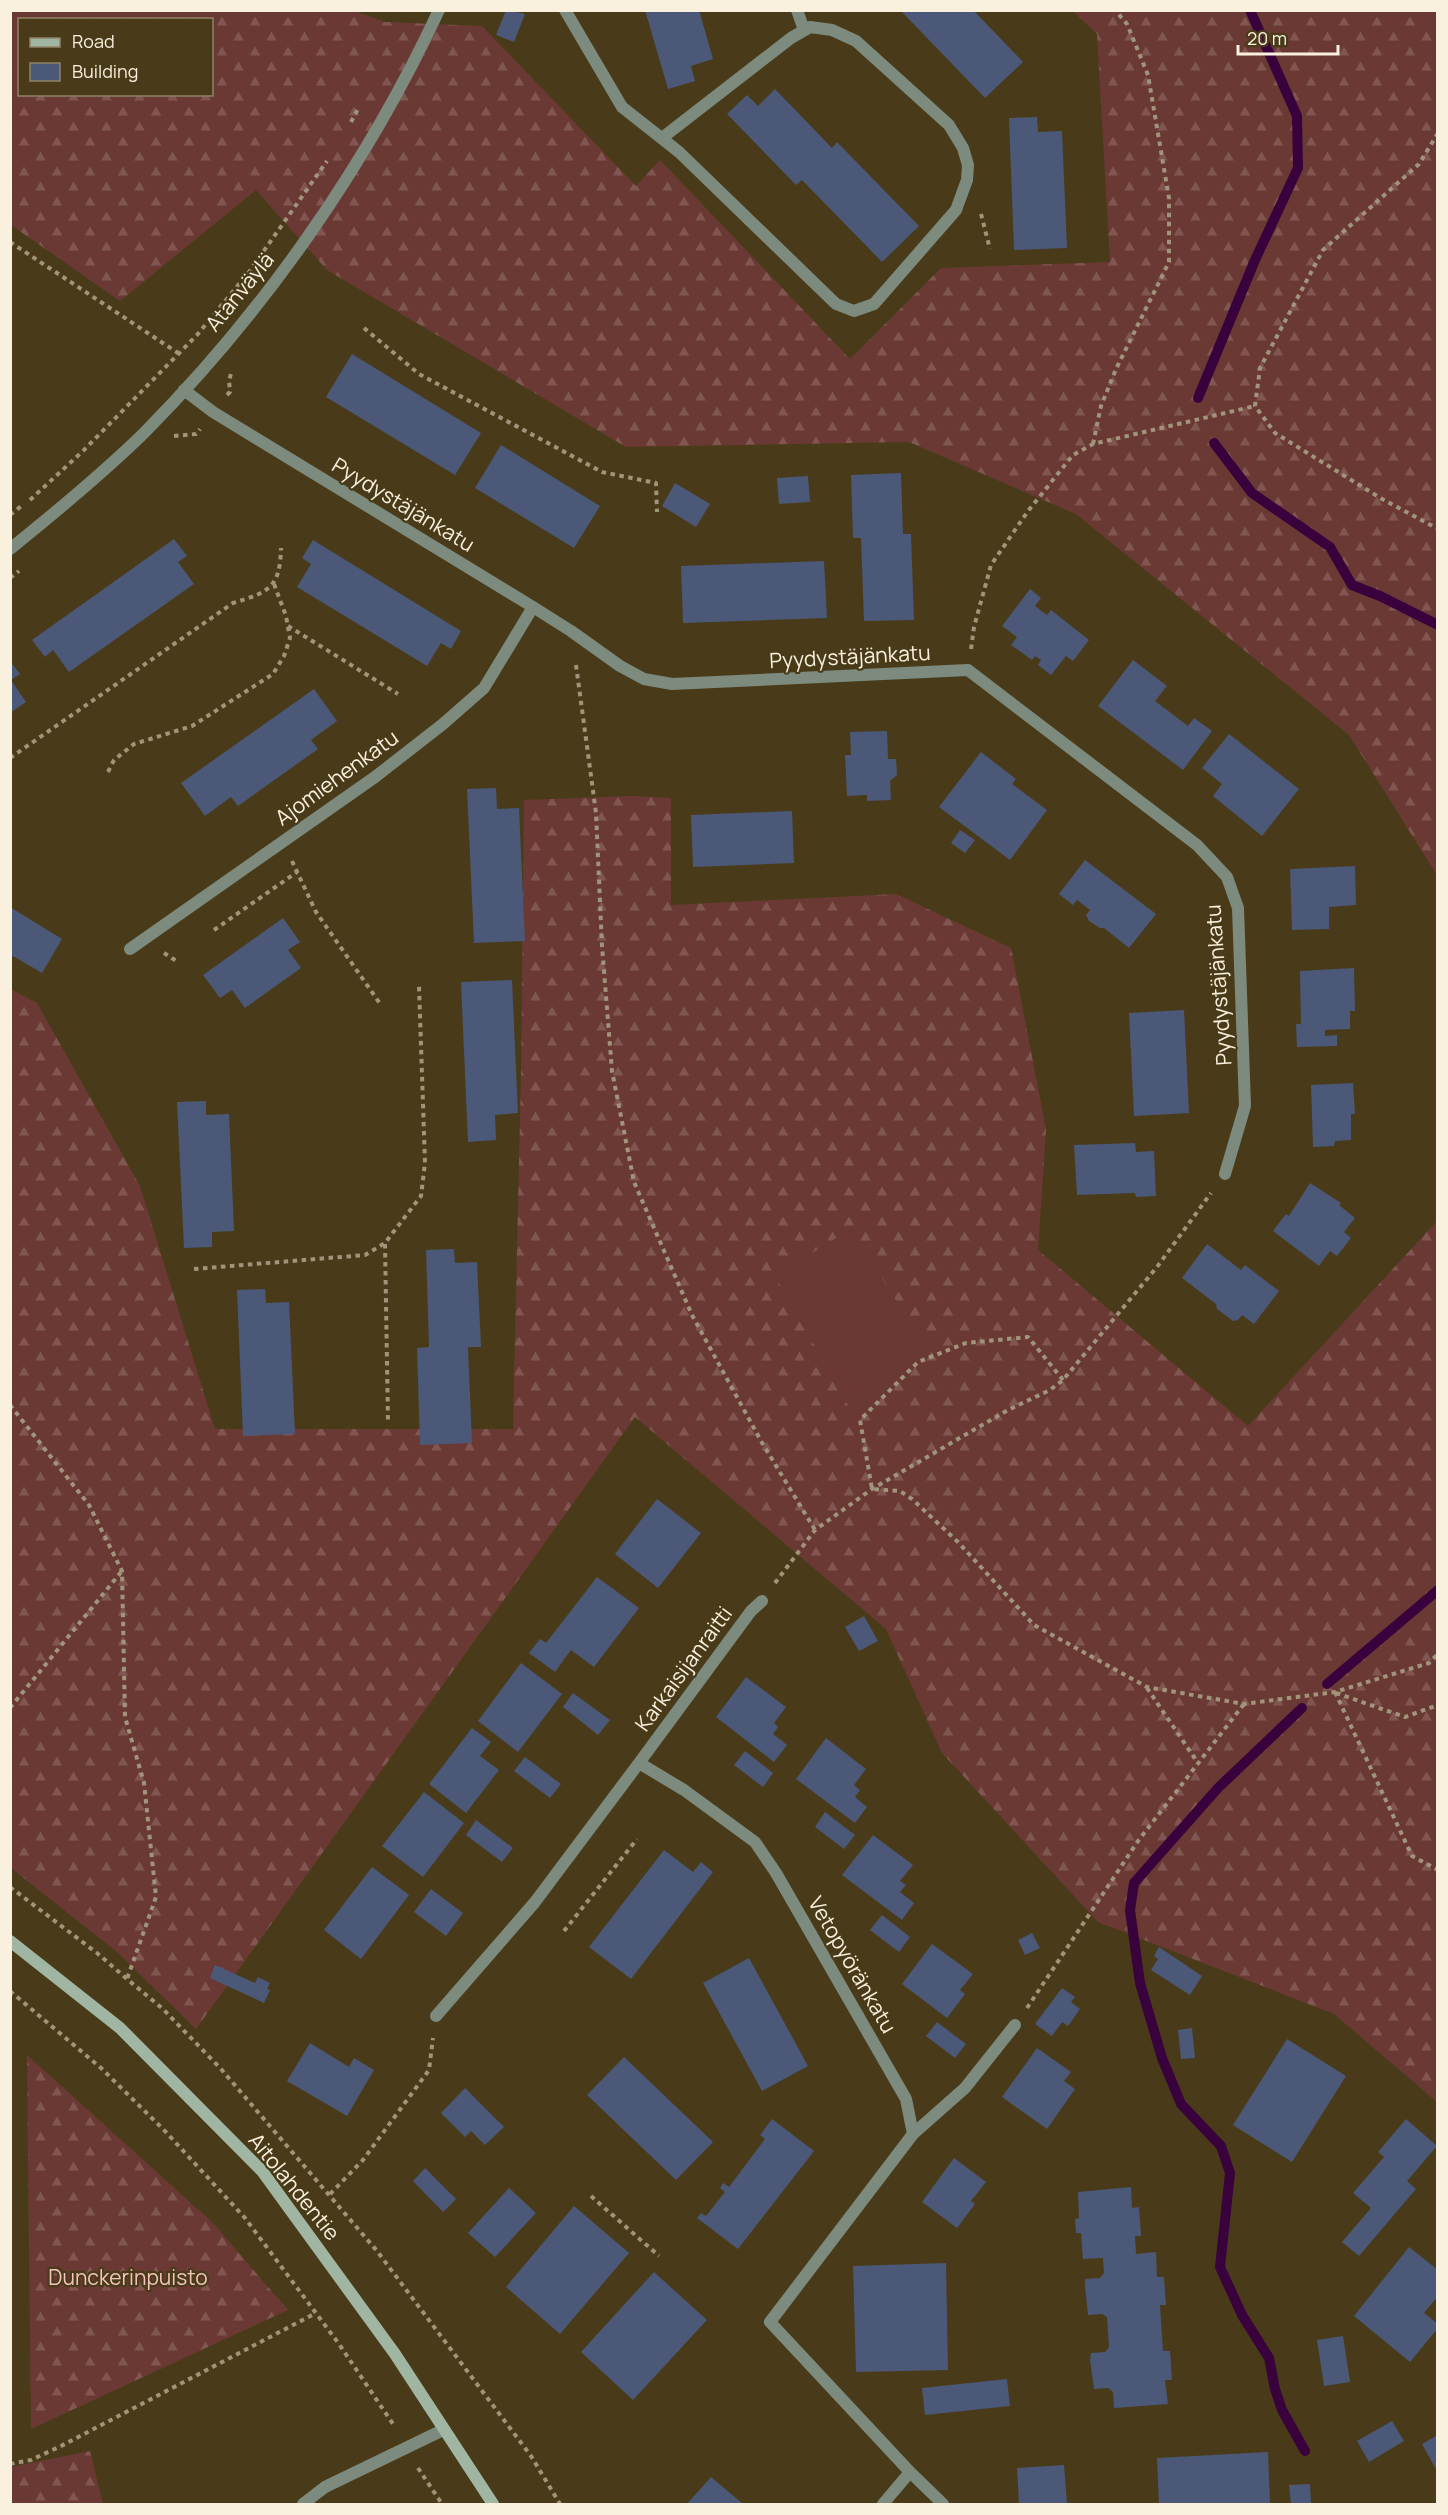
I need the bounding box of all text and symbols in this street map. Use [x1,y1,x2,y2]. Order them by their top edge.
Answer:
legend [18,18,213,96]
scale bar [1238,18,1338,56]
text: 20 m [1247,26,1287,50]
text: Road [72,29,115,53]
text: Building [72,59,138,83]
street label: Atanväylä [199,246,280,337]
street label: Pyydystäjänkatu [327,451,480,558]
street label: Pyydystäjänkatu [769,638,931,674]
street label: Ajomiehenkatu [269,723,404,831]
street label: Pyydystäjänkatu [1198,904,1238,1067]
street label: Karkaisijanraitti [628,1600,738,1737]
street label: Vetopyöränkatu [802,1891,903,2038]
street label: Aitolahdentie [243,2127,347,2246]
park label: Dunckerinpuisto [48,2263,208,2291]

